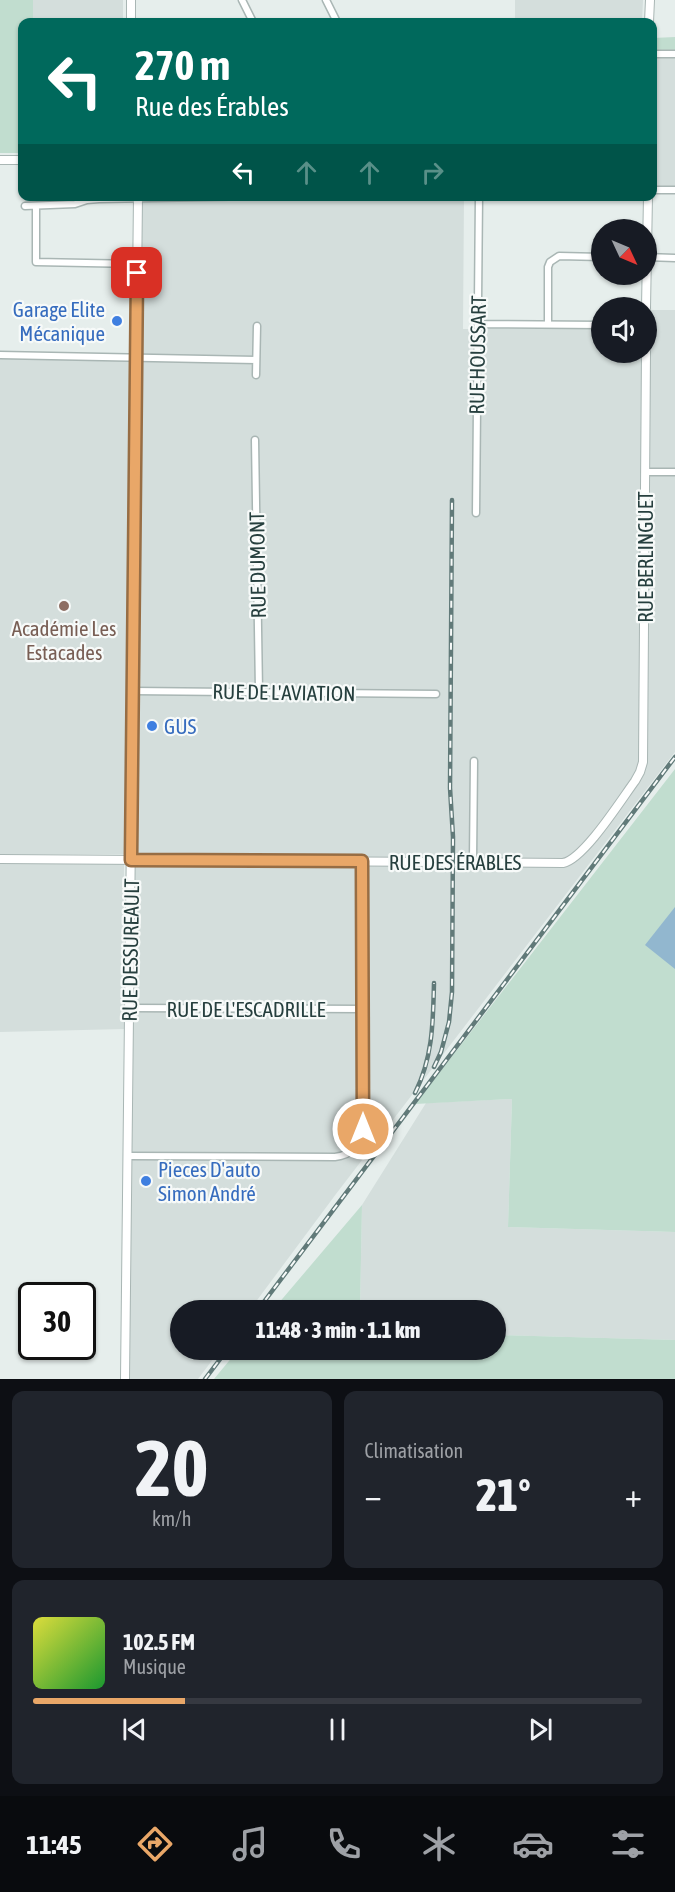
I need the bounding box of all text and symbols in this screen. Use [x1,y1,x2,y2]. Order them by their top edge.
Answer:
text: 270 m [135,41,230,89]
icon: left [36,42,114,120]
text: Rue des Érables [135,91,289,122]
icon: left [227,156,260,189]
icon: ahead [290,156,323,189]
icon: ahead [353,156,386,189]
icon: right [416,156,449,189]
north arrow [591,219,657,285]
map controls [591,219,657,363]
pin [111,247,162,298]
icon: arrive [120,256,153,289]
street label: RUE HOUSSART [464,295,490,415]
place label: Garage Elite Mécanique [13,297,105,345]
button: sound [591,297,657,363]
marker: Garage Elite Mécanique [110,314,124,328]
street label: RUE BERLINGUET [633,491,657,623]
street label: RUE DUMONT [244,511,270,619]
marker: Académie Les Estacades [57,599,71,613]
place label: Académie Les Estacades [12,616,116,664]
street label: RUE DE L'AVIATION [212,679,356,705]
place label: GUS [164,714,197,738]
marker: GUS [145,719,159,733]
street label: RUE DES ÉRABLES [389,850,522,874]
street label: RUE DESSUREAULT [117,878,143,1022]
street label: RUE DE L'ESCADRILLE [166,997,326,1021]
position arrow [331,1097,395,1161]
place label: Pieces D'auto Simon André [158,1157,261,1205]
marker: Pieces D'auto Simon André [139,1174,153,1188]
speed limit sign: 30 [18,1282,96,1360]
text: 11:48 · 3 min · 1.1 km [256,1317,420,1343]
text: 20 [135,1423,208,1513]
text: Climatisation [365,1439,463,1462]
text: 21° [476,1469,531,1521]
text: − [365,1476,382,1514]
text: + [625,1476,642,1514]
text: km/h [152,1507,192,1530]
text: 102.5 FM [123,1629,195,1655]
text: Musique [123,1655,186,1678]
icon: previous [118,1713,151,1746]
icon: pause [321,1713,354,1746]
icon: next [524,1713,557,1746]
icon: directions [134,1823,176,1865]
icon: music [229,1823,271,1865]
icon: phone [323,1823,365,1865]
icon: climate [418,1823,460,1865]
icon: car [512,1823,554,1865]
icon: filters [607,1823,649,1865]
text: 11:45 [26,1829,82,1860]

